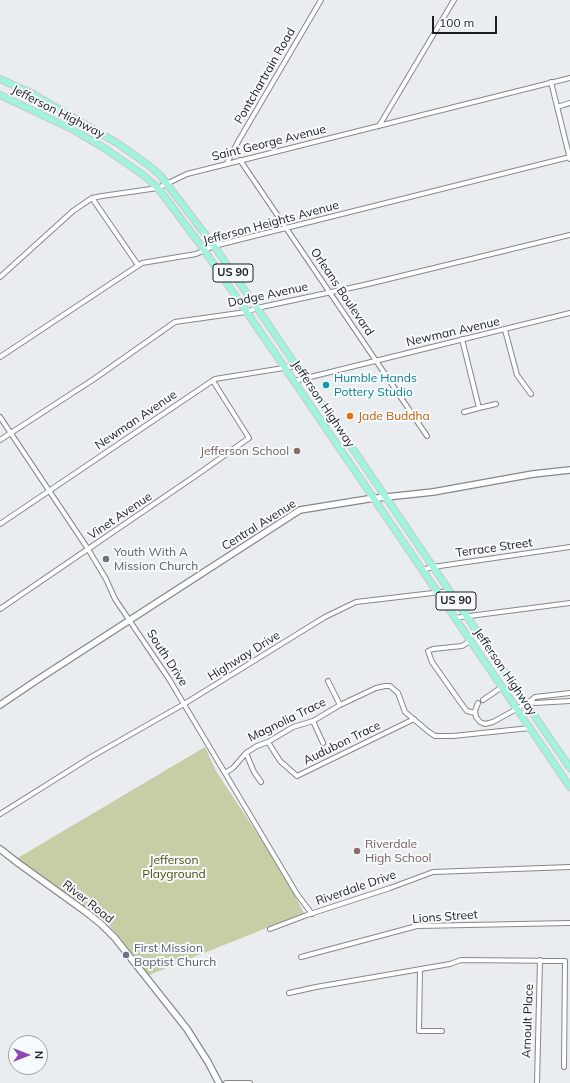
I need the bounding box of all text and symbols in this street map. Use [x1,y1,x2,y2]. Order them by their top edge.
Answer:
scale bar [434,8,499,34]
text: 100 m [439,15,474,30]
street label: Pontchartrain Road [232,25,298,127]
street label: Jefferson Highway [9,82,107,142]
street label: Saint George Avenue [210,122,328,164]
street label: Jefferson Heights Avenue [202,198,340,248]
street label: Orleans Boulevard [307,245,377,339]
road number: US 90 [213,264,253,282]
street label: Dodge Avenue [227,279,309,311]
street label: Newman Avenue [405,314,501,350]
street label: Jefferson Highway [288,358,358,450]
place label: Humble Hands Pottery Studio [334,371,417,399]
marker: Humble Hands Pottery Studio [321,380,331,390]
street label: Newman Avenue [92,387,180,453]
place label: Jade Buddha [358,409,430,423]
marker: Jade Buddha [345,411,355,421]
place label: Jefferson School [200,444,289,458]
marker: Jefferson School [292,446,302,456]
street label: Vinet Avenue [85,489,155,543]
street label: Central Avenue [219,496,299,554]
street label: Terrace Street [455,535,533,561]
place label: Youth With A Mission Church [114,545,198,573]
marker: Youth With A Mission Church [101,554,111,564]
road number: US 90 [436,592,476,610]
street label: Jefferson Highway [470,626,540,718]
street label: South Drive [143,627,191,689]
street label: Highway Drive [205,628,283,684]
street label: Magnolia Trace [246,695,328,745]
street label: Audubon Trace [301,718,383,768]
place label: Riverdale High School [365,837,431,865]
marker: Riverdale High School [352,846,362,856]
park label: Jefferson Playground [142,853,206,881]
street label: Riverdale Drive [314,867,398,909]
street label: River Road [60,878,116,926]
street label: Lions Street [412,908,478,926]
place label: First Mission Baptist Church [134,941,216,969]
marker: First Mission Baptist Church [121,950,131,960]
street label: Arnoult Place [520,984,536,1058]
north arrow [8,1035,48,1075]
text: N [32,1051,46,1059]

